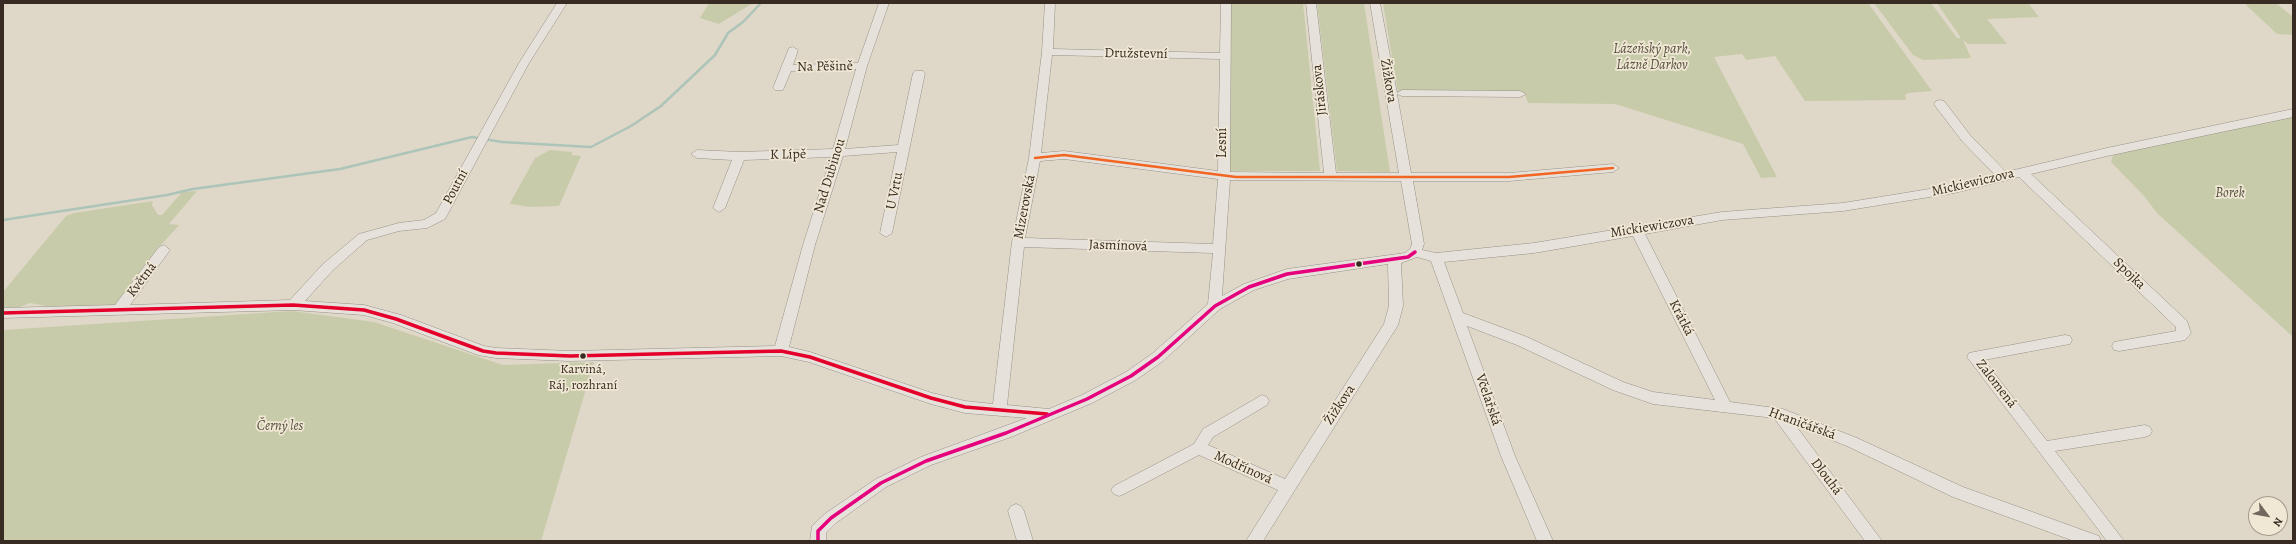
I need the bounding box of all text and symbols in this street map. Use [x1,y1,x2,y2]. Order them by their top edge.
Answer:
park label: Lázeňský park, Lázně Darkov [1613,42,1691,74]
street label: Družstevní [1104,45,1168,63]
street label: Na Pěšině [797,58,853,76]
street label: Žižkova [1376,58,1400,104]
street label: Jiráskova [1309,63,1331,117]
street label: Lesní [1215,128,1231,158]
street label: Nad Dubinou [811,137,849,215]
street label: K Lípě [770,146,806,164]
street label: Mickiewiczova [1930,165,2016,201]
street label: Poutní [440,166,472,208]
street label: U Vrtu [883,171,907,211]
street label: Mizerovská [1011,173,1039,241]
park label: Borek [2215,186,2245,202]
street label: Mickiewiczova [1609,212,1695,242]
street label: Jasmínová [1088,237,1148,255]
street label: Spojka [2109,255,2149,293]
street label: Květná [123,259,161,301]
unlabelled marker [1354,259,1364,269]
street label: Krátká [1665,297,1697,339]
marker: Karviná, Ráj, rozhraní [578,351,588,361]
street label: Zalomená [1972,356,2020,412]
place label: Karviná, Ráj, rozhraní [549,362,617,393]
street label: Včelařská [1471,372,1505,428]
street label: Žižkova [1321,382,1359,428]
street label: Hraničářská [1766,404,1838,444]
park label: Černý les [257,419,303,435]
street label: Modřínová [1211,448,1275,488]
street label: Dlouhá [1807,455,1845,499]
north arrow [2248,496,2288,536]
text: N [2269,515,2286,529]

